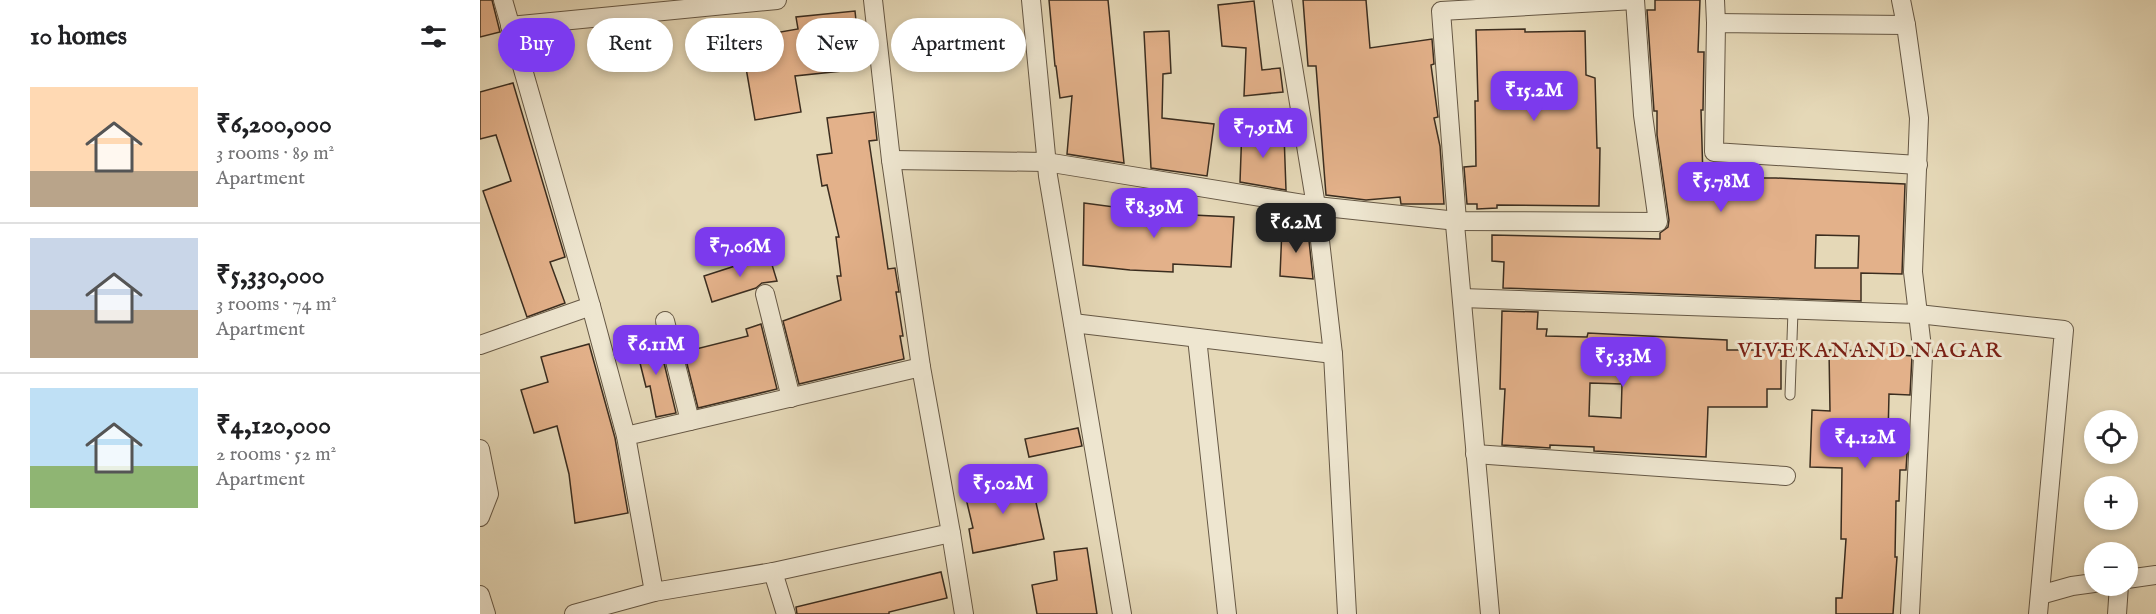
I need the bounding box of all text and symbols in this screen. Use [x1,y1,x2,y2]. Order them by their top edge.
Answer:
chip: Buy [498,18,575,72]
chip: Rent [587,18,673,72]
chip: Filters [685,18,784,72]
chip: New [796,18,879,72]
chip: Apartment [891,18,1026,72]
text: 10 homes [30,20,127,53]
icon: filters [417,20,450,53]
pin: ₹15.2M [1485,71,1583,122]
text: ₹15.2M [1505,78,1563,103]
text: ₹6,200,000 [216,108,332,141]
pin: ₹7.91M [1214,108,1312,159]
icon: home [78,111,150,183]
text: ₹7.91M [1233,115,1293,140]
text: 3 rooms · 89 m² [216,141,334,166]
pin: ₹5.78M [1672,162,1770,213]
text: Apartment [216,166,305,191]
text: ₹5.78M [1692,169,1750,194]
pin: ₹8.39M [1105,188,1203,239]
text: ₹8.39M [1125,195,1183,220]
pin: ₹6.2M [1254,203,1338,254]
text: ₹6.2M [1270,210,1322,235]
pin: ₹7.06M [691,227,789,278]
text: ₹7.06M [709,234,771,259]
text: ₹5,330,000 [216,259,325,292]
icon: home [78,262,150,334]
text: 3 rooms · 74 m² [216,292,337,317]
text: Apartment [216,317,305,342]
pin: ₹6.11M [607,325,705,376]
text: ₹6.11M [627,332,685,357]
pin: ₹5.33M [1574,337,1672,388]
district label: VIVEKANAND NAGAR [1736,337,2003,365]
text: ₹5.33M [1595,344,1651,369]
text: ₹4,120,000 [216,409,331,442]
map controls [2084,410,2138,596]
button: locate [2084,410,2138,464]
icon: home [78,412,150,484]
pin: ₹4.12M [1816,418,1914,469]
text: ₹4.12M [1834,425,1896,450]
text: 2 rooms · 52 m² [216,442,336,467]
pin: ₹5.02M [954,464,1052,515]
text: Apartment [216,467,305,492]
text: ₹5.02M [973,471,1034,496]
button: + [2084,476,2138,530]
button: − [2084,542,2138,596]

